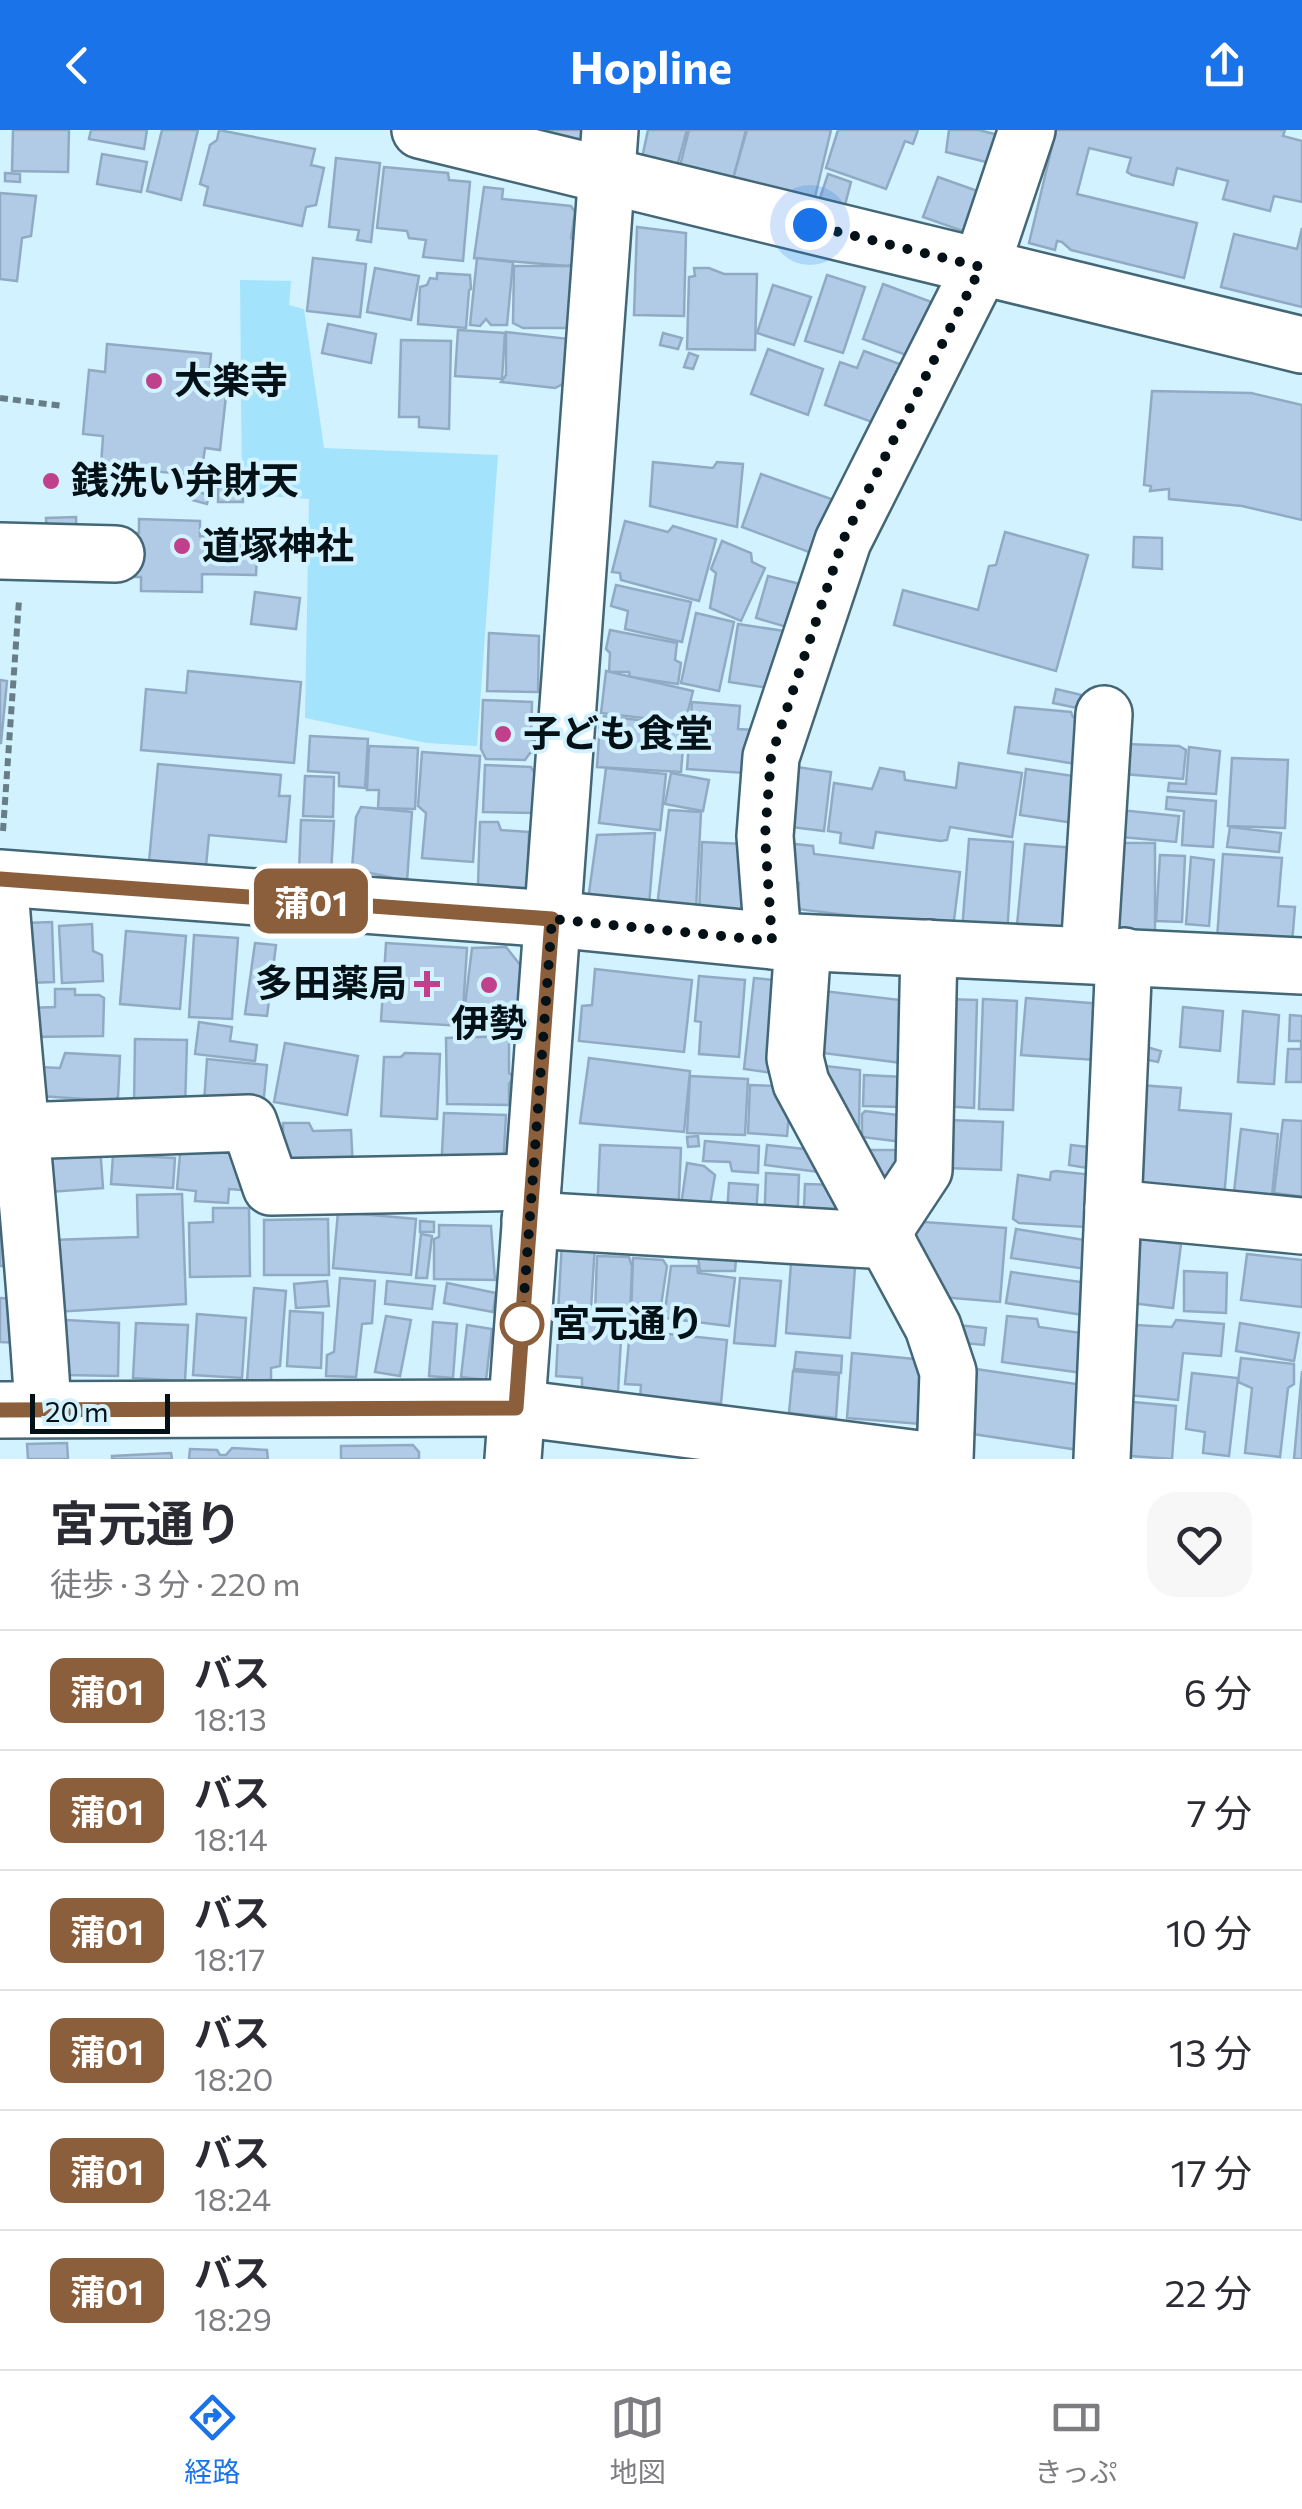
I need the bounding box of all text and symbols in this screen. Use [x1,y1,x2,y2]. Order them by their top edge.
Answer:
icon: back [50,38,105,93]
text: Hopline [570,38,732,93]
icon: share [1197,38,1252,93]
your location [785,200,835,250]
place label: 大楽寺 [174,355,288,402]
marker: 大楽寺 [143,370,165,392]
place label: 銭洗い弁財天 [71,455,299,502]
marker: 銭洗い弁財天 [40,470,62,492]
place label: 道塚神社 [202,520,354,567]
marker: 道塚神社 [171,535,193,557]
place label: 子ども食堂 [523,708,713,755]
marker: 子ども食堂 [492,723,514,745]
line badge: 蒲01 [254,868,368,934]
text: 蒲01 [274,880,348,923]
place label: 多田薬局 [255,958,407,1005]
marker: 多田薬局 [416,973,438,995]
marker: 伊勢 [478,974,500,996]
place label: 伊勢 [451,998,527,1045]
place label: 宮元通り [552,1298,704,1345]
marker: 宮元通り [501,1303,543,1345]
scale bar [30,1389,170,1434]
text: 20 m [45,1394,109,1428]
text: 宮元通り [50,1492,242,1551]
button: heart [1147,1492,1252,1597]
text: 徒歩 · 3 分 · 220 m [50,1563,300,1603]
text: バス [194,1648,270,1695]
text: 6 分 [1184,1668,1252,1715]
text: 蒲01 [70,1669,144,1712]
text: 18:13 [194,1698,267,1738]
text: バス [194,1768,270,1815]
text: 7 分 [1187,1788,1252,1835]
text: 蒲01 [70,1789,144,1832]
text: 18:14 [194,1818,268,1858]
text: バス [194,1888,270,1935]
text: 10 分 [1166,1908,1252,1955]
text: 蒲01 [70,1909,144,1952]
text: 18:17 [194,1938,265,1978]
text: バス [194,2008,270,2055]
text: 13 分 [1169,2028,1252,2075]
text: 蒲01 [70,2029,144,2072]
text: 18:20 [194,2058,273,2098]
text: バス [194,2128,270,2175]
text: 17 分 [1170,2148,1252,2195]
text: 蒲01 [70,2149,144,2192]
text: 18:24 [194,2178,271,2218]
text: バス [194,2248,270,2295]
text: 22 分 [1165,2268,1252,2315]
text: 蒲01 [70,2269,144,2312]
text: 18:29 [194,2298,272,2338]
tab: 経路 [185,2390,241,2490]
tab: 地図 [610,2390,666,2490]
tab: きっぷ [1035,2390,1117,2490]

